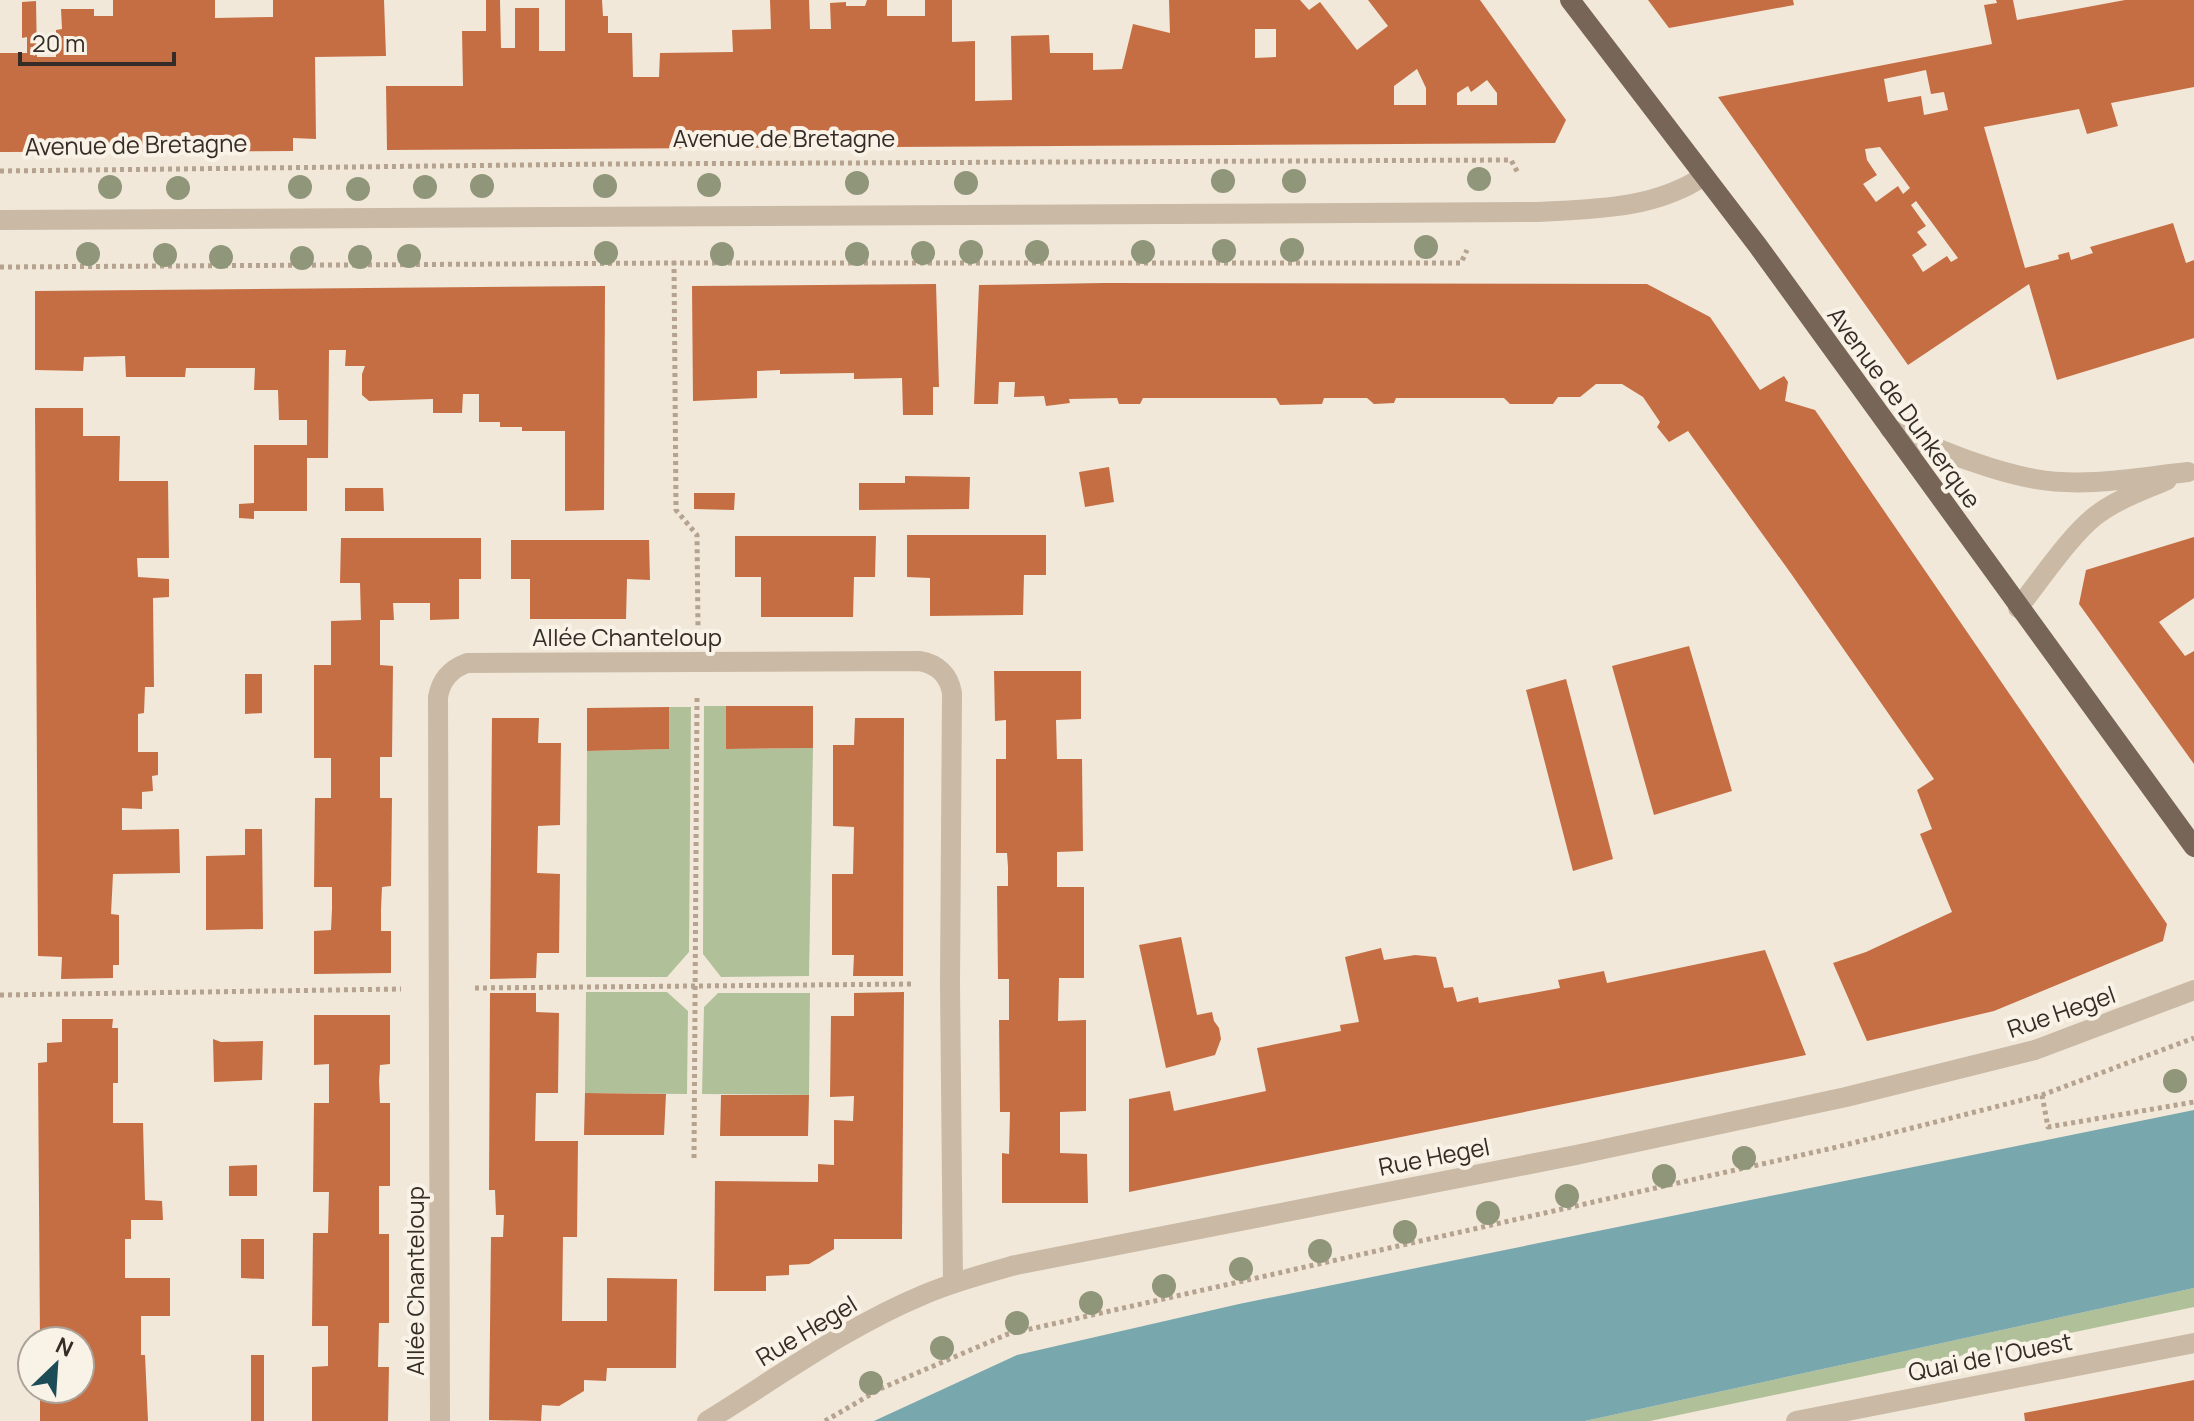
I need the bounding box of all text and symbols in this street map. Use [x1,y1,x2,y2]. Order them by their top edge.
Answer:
scale bar [20,16,174,66]
text: 20 m [32,26,85,59]
street label: Avenue de Bretagne [673,121,895,154]
street label: Avenue de Bretagne [24,126,248,162]
street label: Avenue de Dunkerque [1821,300,1989,514]
street label: Allée Chanteloup [532,620,722,653]
street label: Rue Hegel [2002,977,2120,1045]
street label: Rue Hegel [1376,1129,1492,1183]
street label: Allée Chanteloup [398,1186,431,1376]
street label: Rue Hegel [749,1287,863,1373]
street label: Quai de l'Ouest [1905,1324,2075,1388]
north arrow [16,1325,96,1405]
text: N [51,1330,78,1364]

